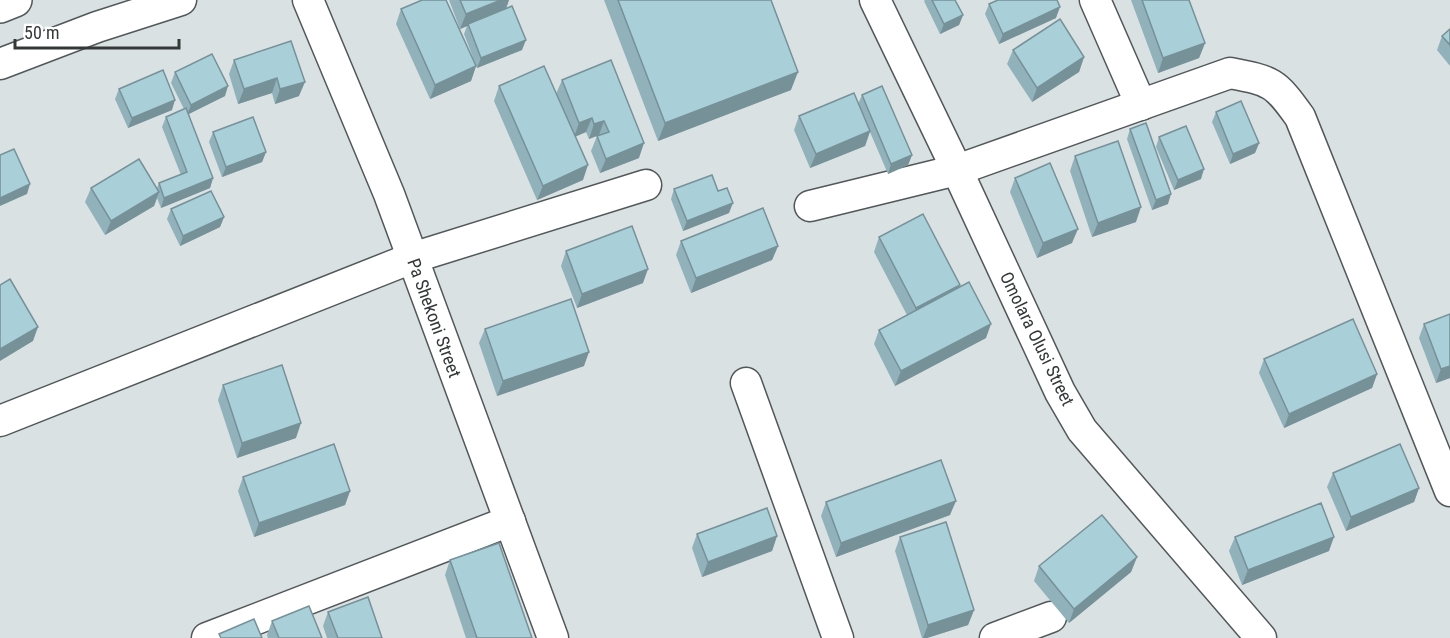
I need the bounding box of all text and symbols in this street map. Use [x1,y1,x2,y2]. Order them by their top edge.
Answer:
scale bar [15,12,178,50]
text: 50 m [24,22,59,43]
street label: Pa Shekoni Street [403,255,466,380]
street label: Omolara Olusi Street [996,268,1079,409]

